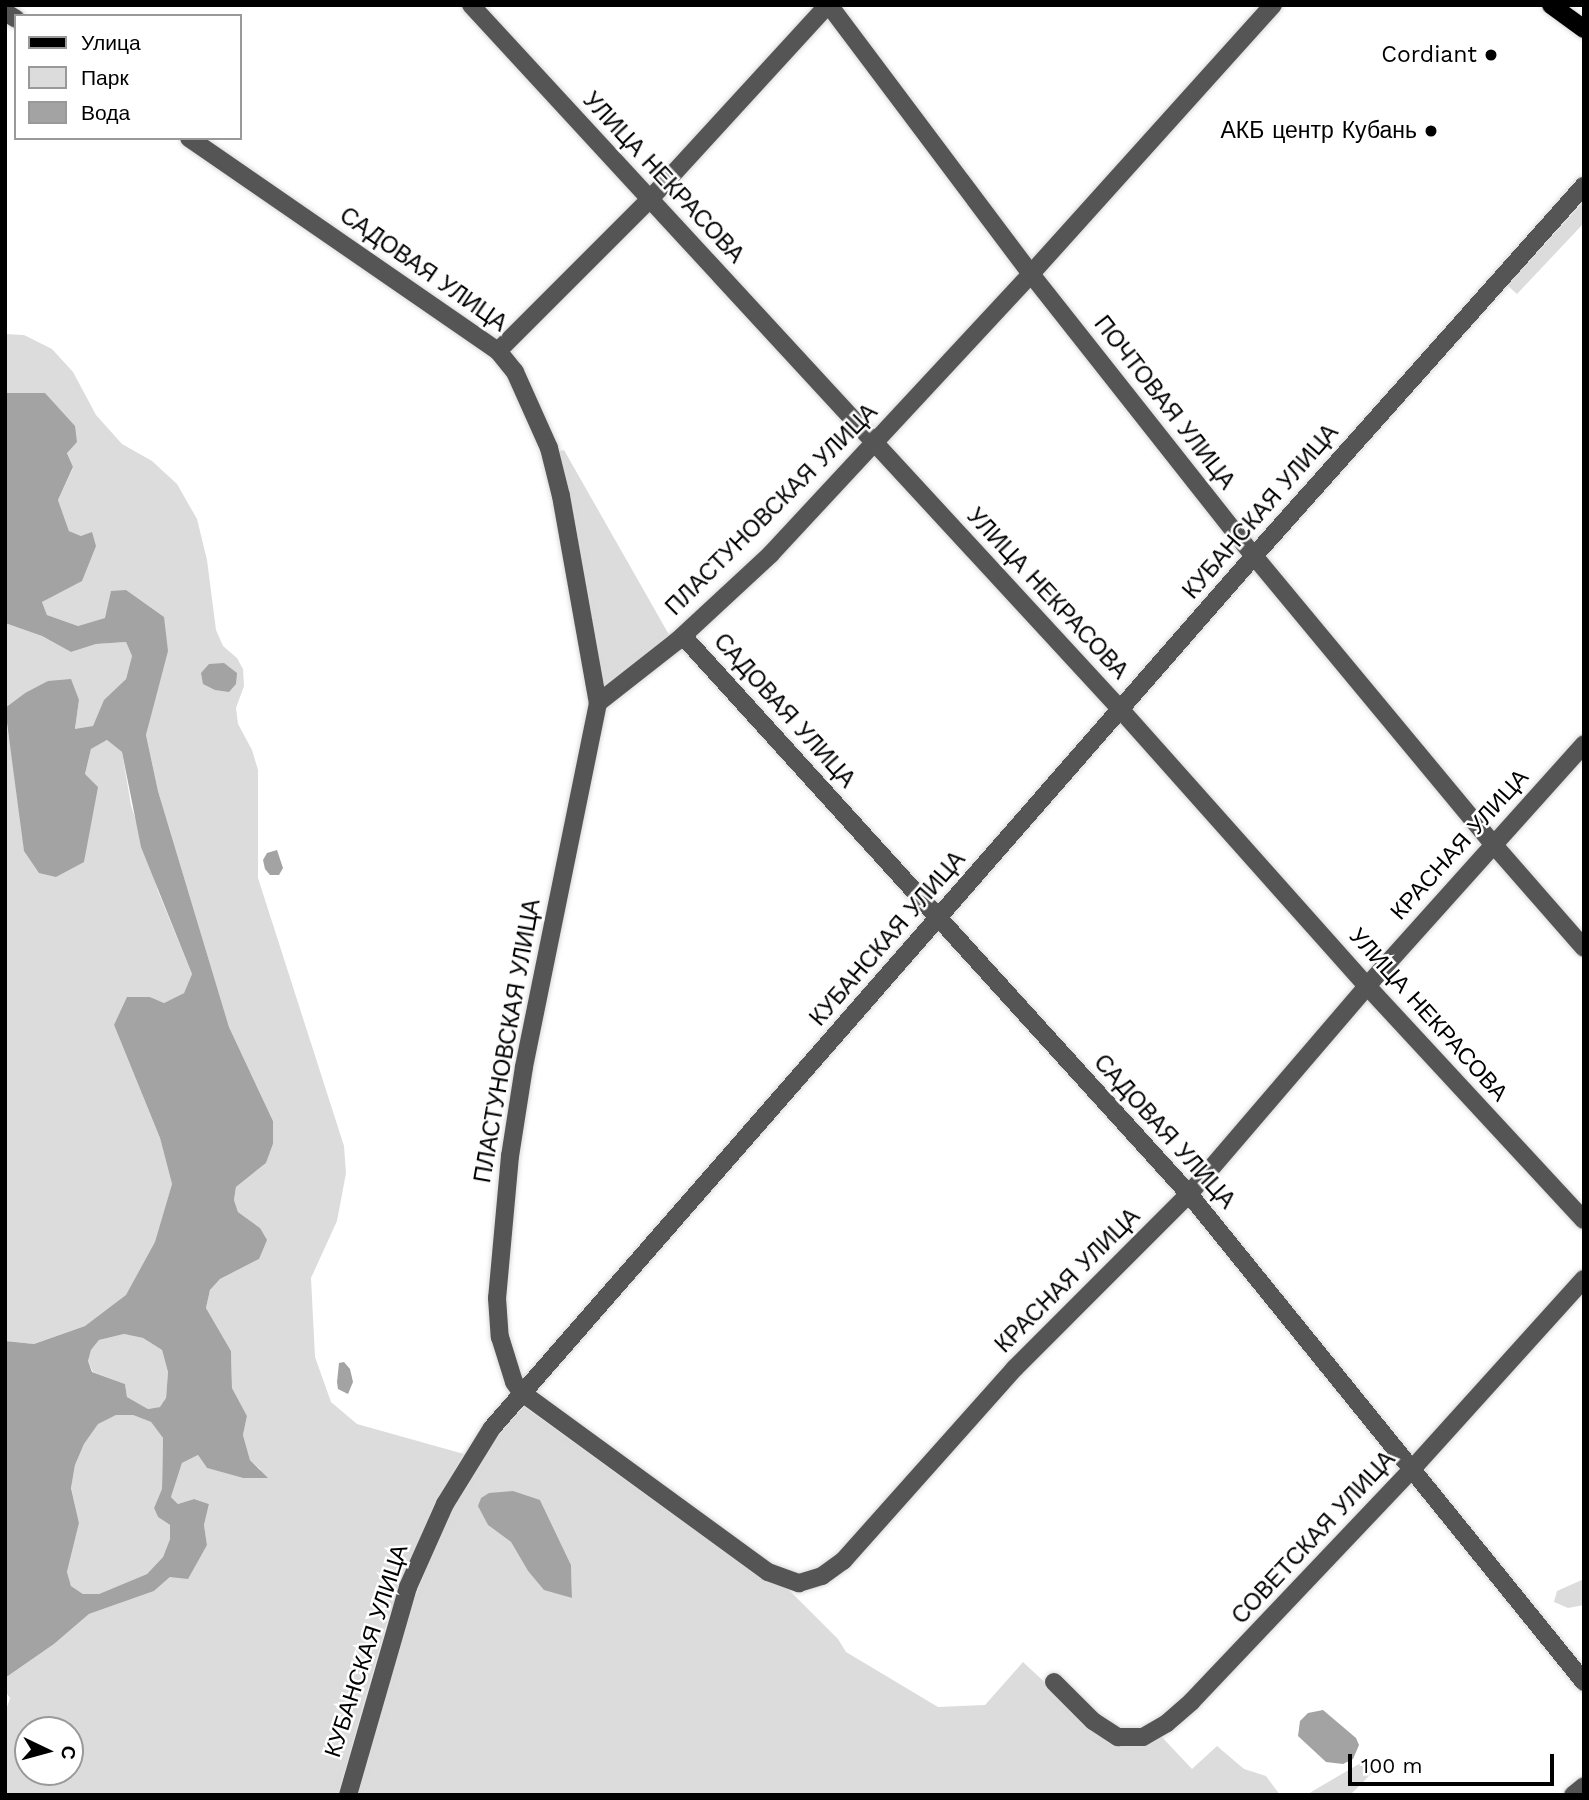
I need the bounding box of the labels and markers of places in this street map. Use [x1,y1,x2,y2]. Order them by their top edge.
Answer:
place label: Cordiant [1381,41,1477,69]
marker: Cordiant [1483,47,1499,63]
place label: АКБ центр Кубань [1220,117,1417,145]
marker: АКБ центр Кубань [1423,123,1439,139]

